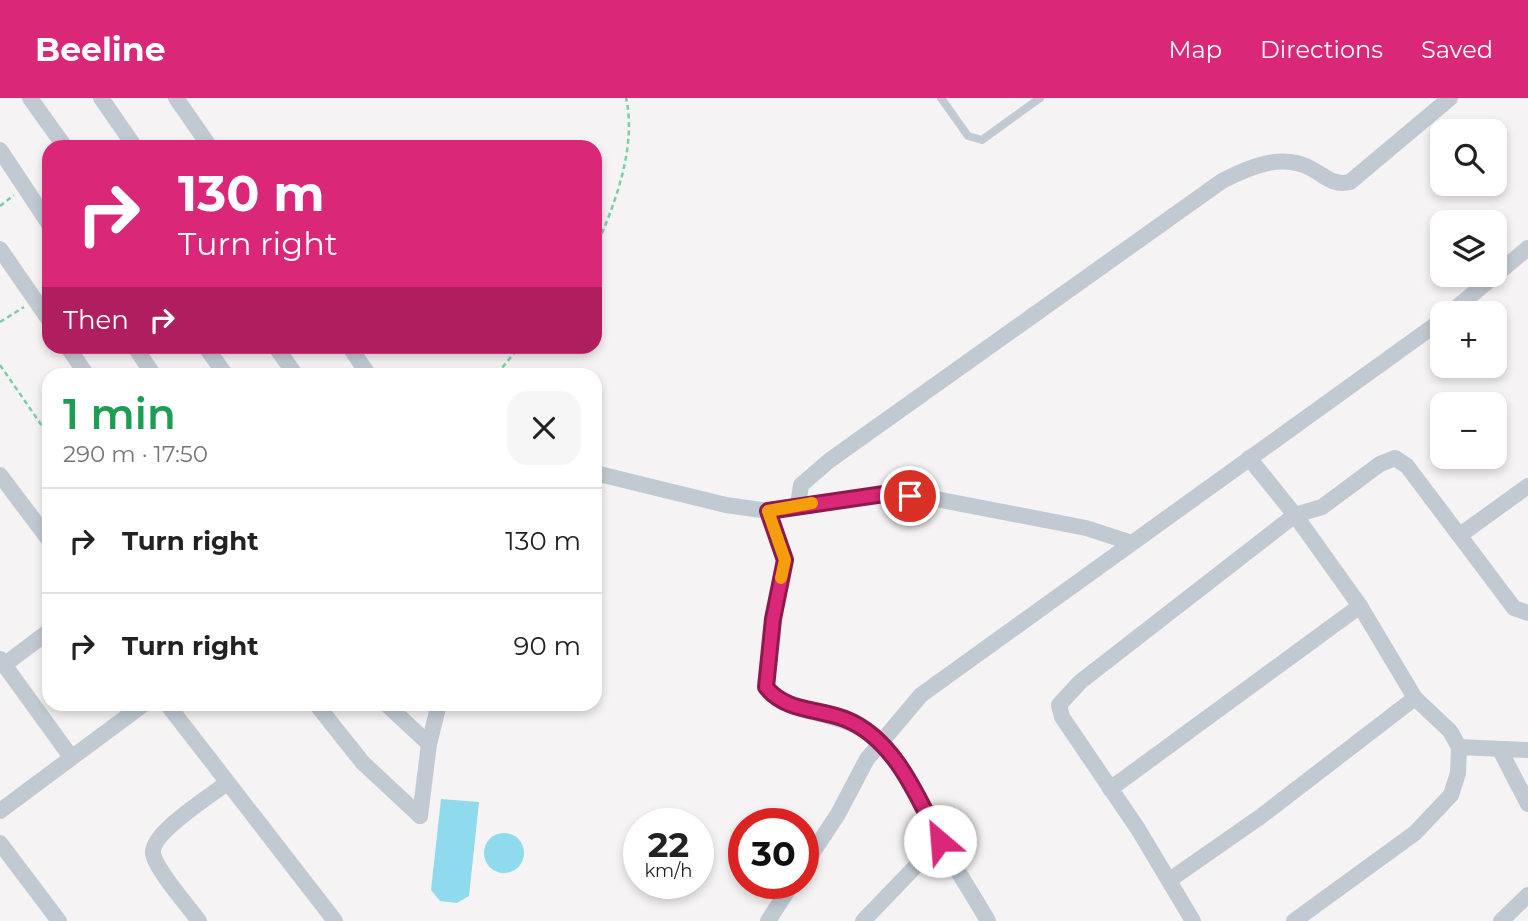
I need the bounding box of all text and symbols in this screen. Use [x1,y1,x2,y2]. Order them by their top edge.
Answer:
text: Beeline [35,29,166,69]
text: Map [1169,35,1222,64]
text: Directions [1260,35,1383,64]
text: Saved [1421,35,1493,64]
map controls [1430,119,1507,469]
button: search [1430,119,1507,196]
text: 130 m [178,164,325,223]
icon: right [63,168,154,259]
button: layers [1430,210,1507,287]
text: Turn right [178,224,338,263]
icon: right [143,301,181,339]
button: + [1430,301,1507,378]
text: Then [63,304,129,336]
text: 1 min [63,388,176,440]
button: close [507,391,581,465]
button: − [1430,392,1507,469]
text: 290 m · 17:50 [63,440,208,468]
pin [880,466,940,526]
icon: arrive [891,477,929,515]
icon: right [63,522,101,560]
text: Turn right [122,525,258,557]
text: 130 m [505,525,581,557]
icon: right [63,627,101,665]
text: Turn right [122,630,258,662]
text: 90 m [514,630,581,662]
position arrow [903,804,977,878]
speed limit sign: 30 [728,808,819,899]
text: 22 [648,823,689,866]
text: km/h [644,860,693,882]

